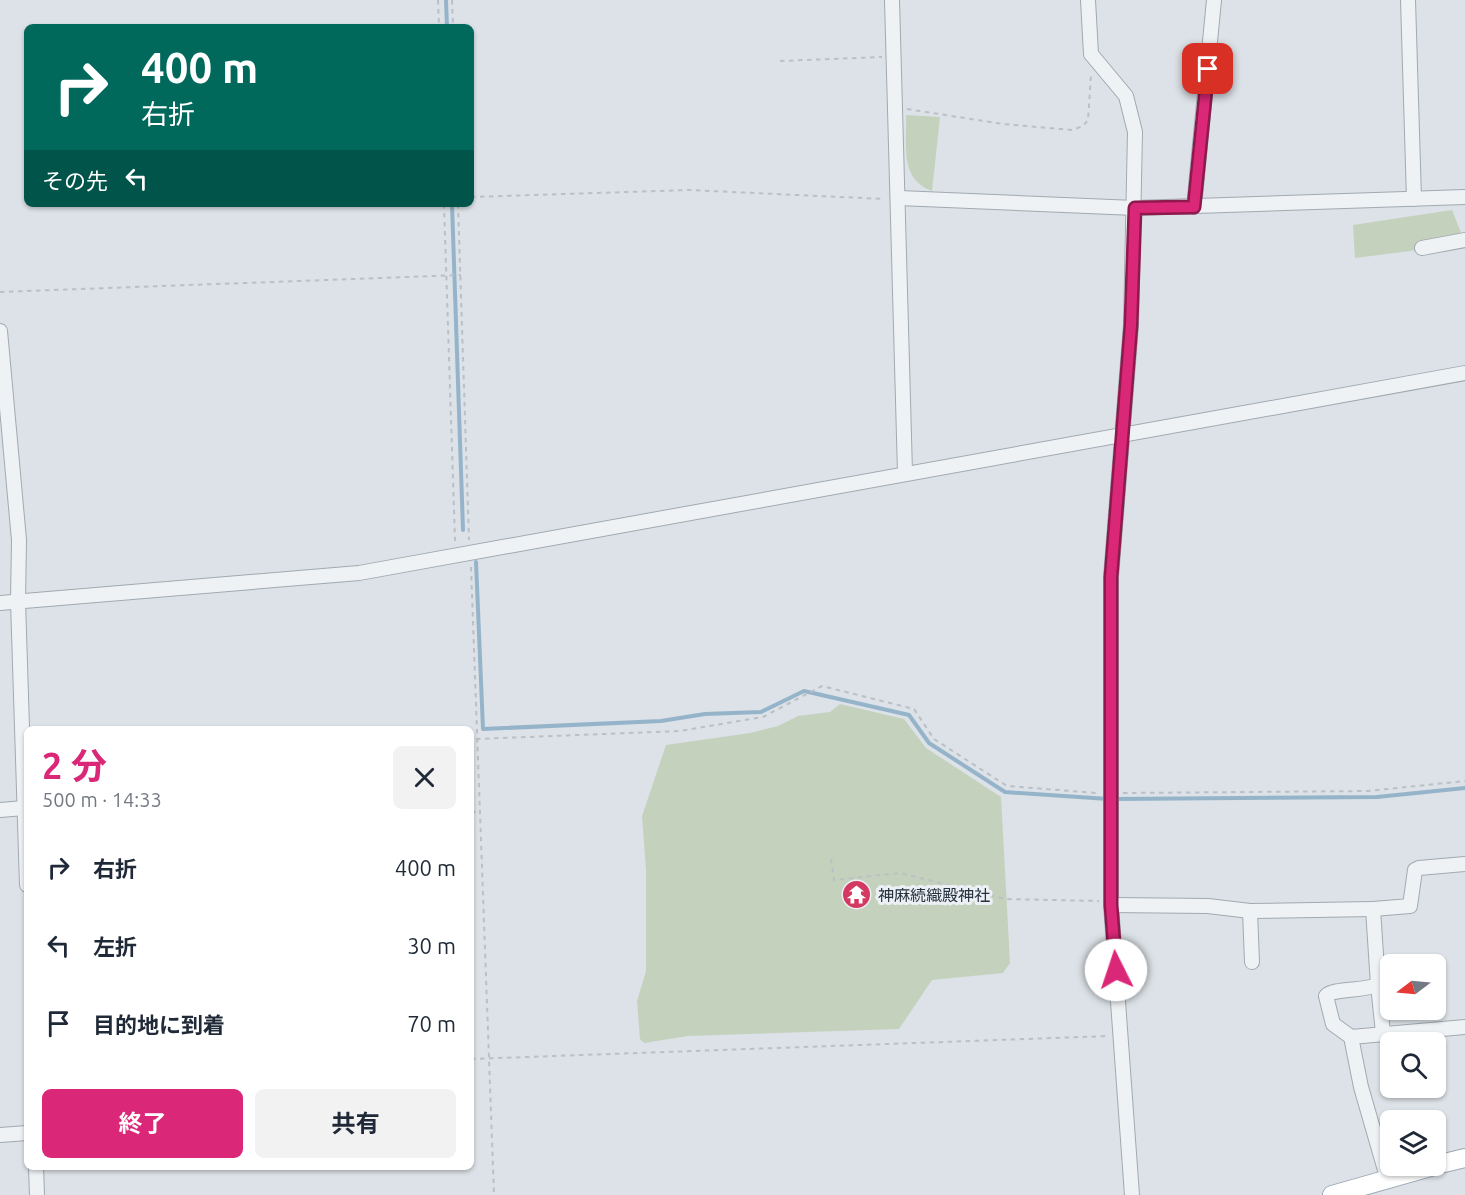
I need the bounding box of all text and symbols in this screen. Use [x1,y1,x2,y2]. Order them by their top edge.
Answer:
pin [1182,43,1233,94]
text: 400 m [141,44,258,91]
icon: right [42,48,120,126]
icon: arrive [1191,52,1224,85]
text: 右折 [141,99,195,129]
icon: left [120,162,153,195]
text: その先 [42,168,108,193]
text: 2 分 [42,745,107,786]
button: close [393,746,456,809]
text: 500 m · 14:33 [42,788,162,811]
icon: right [42,851,75,884]
text: 400 m [395,855,456,880]
text: 右折 [93,856,137,881]
temple icon: 神麻続織殿神社 [841,879,873,911]
place label: 神麻続織殿神社 [878,886,990,904]
icon: left [42,929,75,962]
text: 30 m [407,933,456,958]
text: 左折 [93,934,137,959]
position arrow [1084,938,1148,1002]
north arrow [1380,954,1446,1020]
map controls [1380,954,1446,1176]
icon: arrive [42,1007,75,1040]
text: 70 m [407,1011,456,1036]
text: 目的地に到着 [93,1012,225,1037]
button: search [1380,1032,1446,1098]
button: 終了 [42,1089,243,1158]
button: 共有 [255,1089,456,1158]
button: layers [1380,1110,1446,1176]

